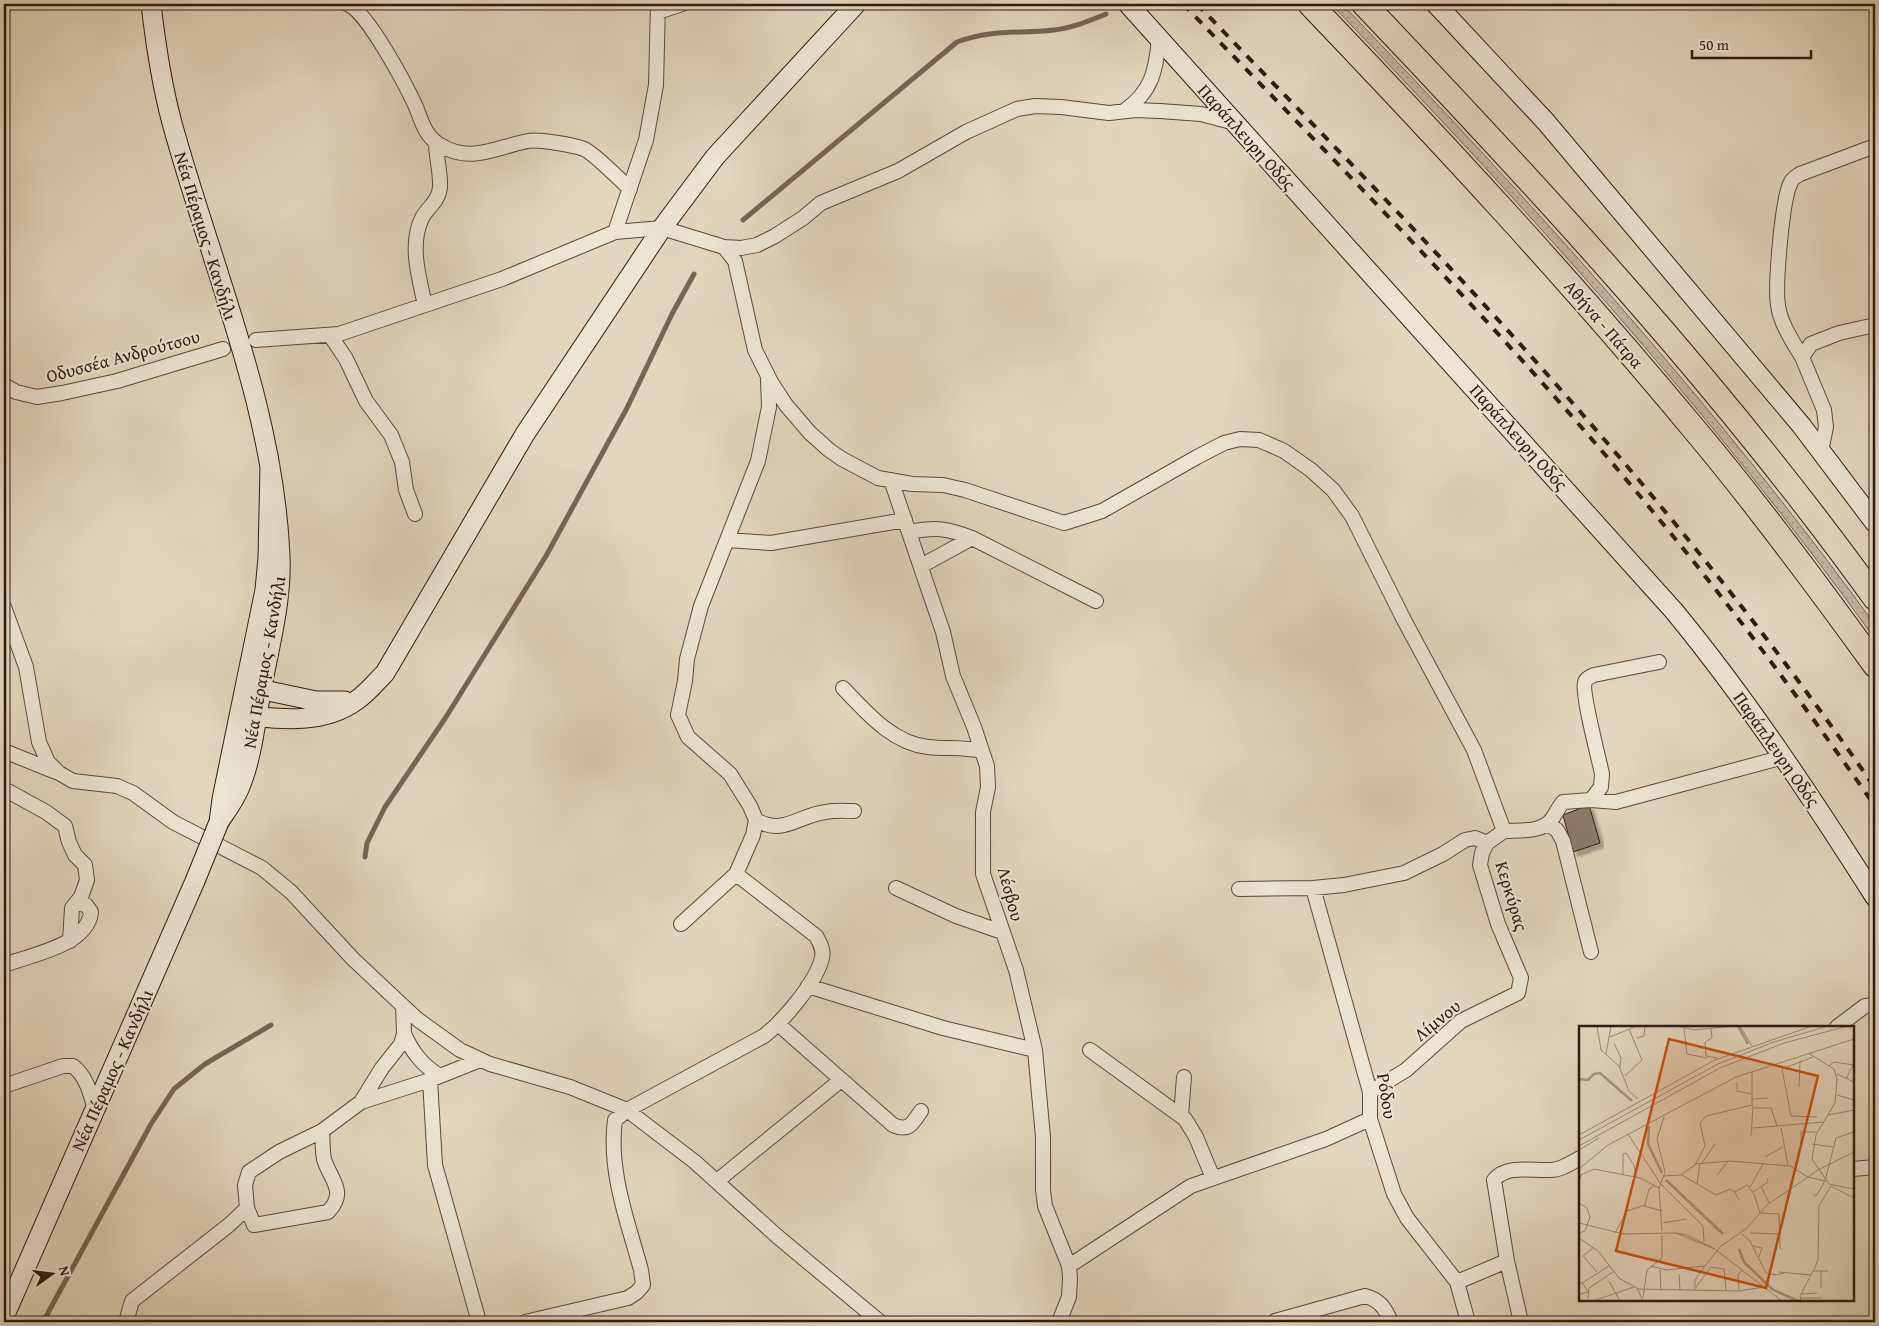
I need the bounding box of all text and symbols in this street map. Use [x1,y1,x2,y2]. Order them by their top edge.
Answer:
scale bar [1692,28,1810,60]
text: 50 m [1699,34,1730,55]
street label: Παράπλευρη Οδός [1192,78,1303,197]
street label: Νέα Πέραμος - Κανδήλι [168,148,245,324]
street label: Αθήνα - Πάτρα [1558,274,1651,375]
street label: Οδυσσέα Ανδρούτσου [43,322,203,390]
street label: Παράπλευρη Οδός [1464,378,1575,497]
street label: Νέα Πέραμος - Κανδήλι [236,573,293,751]
street label: Παράπλευρη Οδός [1727,686,1827,813]
street label: Κερκύρας [1489,858,1536,935]
street label: Λέσβου [991,864,1031,924]
street label: Νέα Πέραμος - Κανδήλι [64,984,160,1155]
street label: Λίμνου [1408,993,1466,1047]
inset map [1579,1026,1854,1301]
street label: Ρόδου [1370,1071,1404,1121]
north arrow [28,1248,78,1298]
text: N [54,1264,76,1278]

